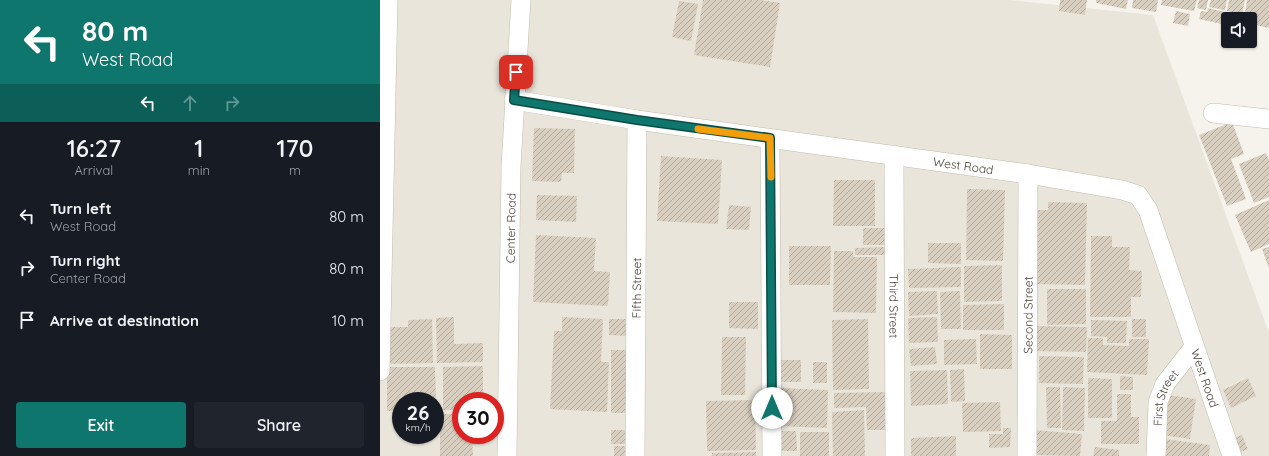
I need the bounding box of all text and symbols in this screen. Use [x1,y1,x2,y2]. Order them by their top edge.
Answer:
map controls [1221,12,1257,48]
button: sound [1221,12,1257,48]
text: 80 m [82,13,148,48]
icon: left [16,16,68,68]
text: West Road [82,48,173,71]
pin [499,55,533,89]
icon: arrive [505,61,527,83]
icon: left [137,92,159,114]
icon: ahead [179,92,201,114]
icon: right [221,92,243,114]
text: 16:27 [67,133,121,163]
text: 1 [194,133,203,163]
text: 170 [277,133,313,163]
street label: West Road [932,153,995,177]
text: Arrival [74,162,113,178]
text: min [188,162,210,178]
text: m [289,162,301,178]
street label: Center Road [502,193,518,263]
text: Turn left [50,199,112,218]
icon: left [16,205,38,227]
text: 80 m [329,207,364,226]
text: West Road [50,218,116,234]
text: Turn right [50,251,121,270]
icon: right [16,257,38,279]
street label: Fifth Street [628,258,644,318]
text: 80 m [329,259,364,278]
text: Center Road [50,270,126,286]
street label: Third Street [887,274,902,338]
street label: Second Street [1020,276,1035,354]
icon: arrive [16,309,38,331]
text: Arrive at destination [50,311,199,330]
text: 10 m [332,311,364,330]
street label: West Road [1188,347,1222,409]
street label: First Street [1150,366,1181,426]
position arrow [751,387,793,429]
speed limit sign: 30 [452,392,504,444]
text: 26 [407,400,429,425]
button: Exit [16,402,186,448]
button: Share [194,402,364,448]
text: km/h [405,421,431,434]

